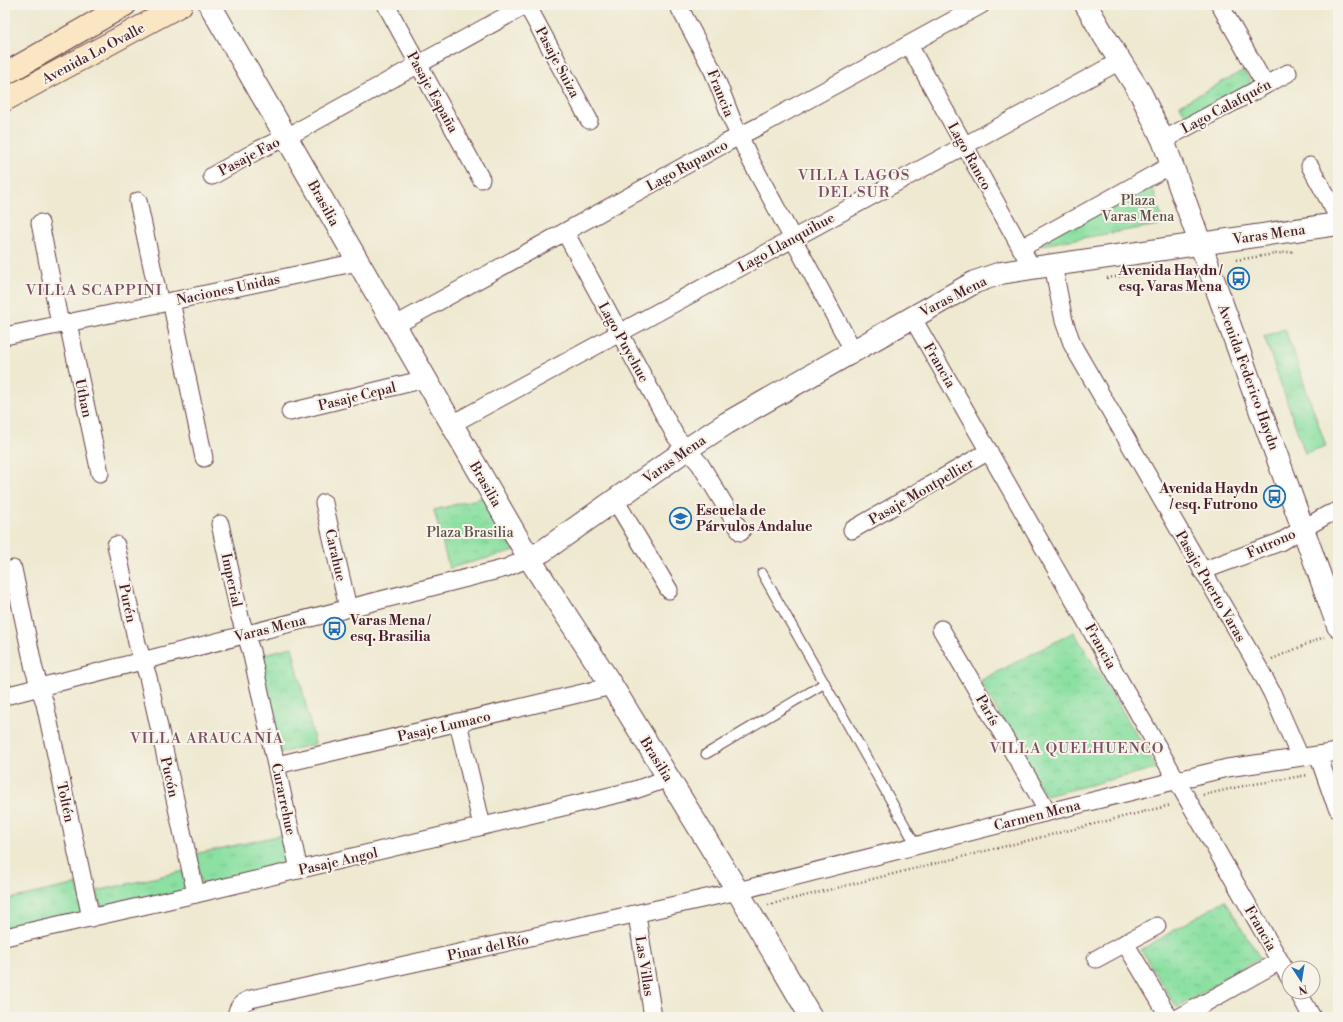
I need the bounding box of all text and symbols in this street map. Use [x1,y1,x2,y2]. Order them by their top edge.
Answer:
street label: Avenida Lo Ovalle [38,19,148,89]
street label: Pasaje Suiza [531,24,584,102]
street label: Pasaje España [402,49,462,137]
street label: Francia [703,67,738,120]
street label: Lago Calafquén [1178,75,1275,138]
street label: Lago Ranco [943,119,995,194]
street label: Pasaje Fao [216,133,283,181]
street label: Lago Rupanco [644,136,732,196]
district label: VILLA LAGOS DEL SUR [797,166,910,202]
street label: Brasilia [303,177,343,230]
park label: Plaza Varas Mena [1101,192,1175,226]
street label: Lago Llanquihue [735,209,838,277]
street label: Varas Mena [1231,221,1307,249]
place label: Avenida Haydn / esq. Varas Mena [1117,262,1223,296]
bus stop icon: Avenida Haydn / esq. Varas Mena [1225,265,1251,291]
street label: Naciones Unidas [175,270,282,310]
street label: Varas Mena [916,272,991,322]
district label: VILLA SCAPPINI [25,281,162,300]
street label: Lago Puyehue [594,299,653,386]
street label: Avenida Federico Haydn [1213,301,1283,453]
street label: Francia [919,340,960,392]
street label: Uthan [70,377,96,420]
street label: Pasaje Cepal [316,379,398,415]
street label: Varas Mena [639,431,710,489]
street label: Pasaje Montpellier [866,454,977,529]
street label: Brasilia [464,458,506,511]
place label: Avenida Haydn / esq. Futrono [1158,480,1258,514]
bus stop icon: Avenida Haydn / esq. Futrono [1261,483,1287,509]
place label: Escuela de Párvulos Andalue [696,502,813,536]
school or university icon: Escuela de Párvulos Andalue [668,505,694,531]
park label: Plaza Brasilia [426,524,514,542]
street label: Futrono [1244,525,1299,563]
street label: Carahue [320,527,350,583]
street label: Pasaje Puerto Varas [1171,528,1249,645]
street label: Imperial [217,552,246,609]
street label: Purén [114,582,140,625]
street label: Varas Mena [232,611,309,647]
place label: Varas Mena / esq. Brasilia [349,612,432,646]
bus stop icon: Varas Mena / esq. Brasilia [321,615,347,641]
street label: Francia [1080,621,1120,673]
street label: París [971,692,1003,729]
street label: Pasaje Lumaco [396,707,493,746]
district label: VILLA ARAUCANÍA [129,728,284,748]
street label: Brasilia [635,733,677,786]
district label: VILLA QUELHUENCO [988,739,1165,758]
street label: Pucón [156,755,183,800]
street label: Curarrehue [267,761,299,837]
street label: Toltén [52,780,78,825]
street label: Carmen Mena [992,796,1083,835]
street label: Pasaje Angol [297,844,380,880]
street label: Francia [1240,903,1281,955]
street label: Pinar del Río [446,931,531,965]
street label: Las Villas [630,935,658,998]
north arrow [1281,960,1321,1000]
text: N [1297,981,1309,997]

